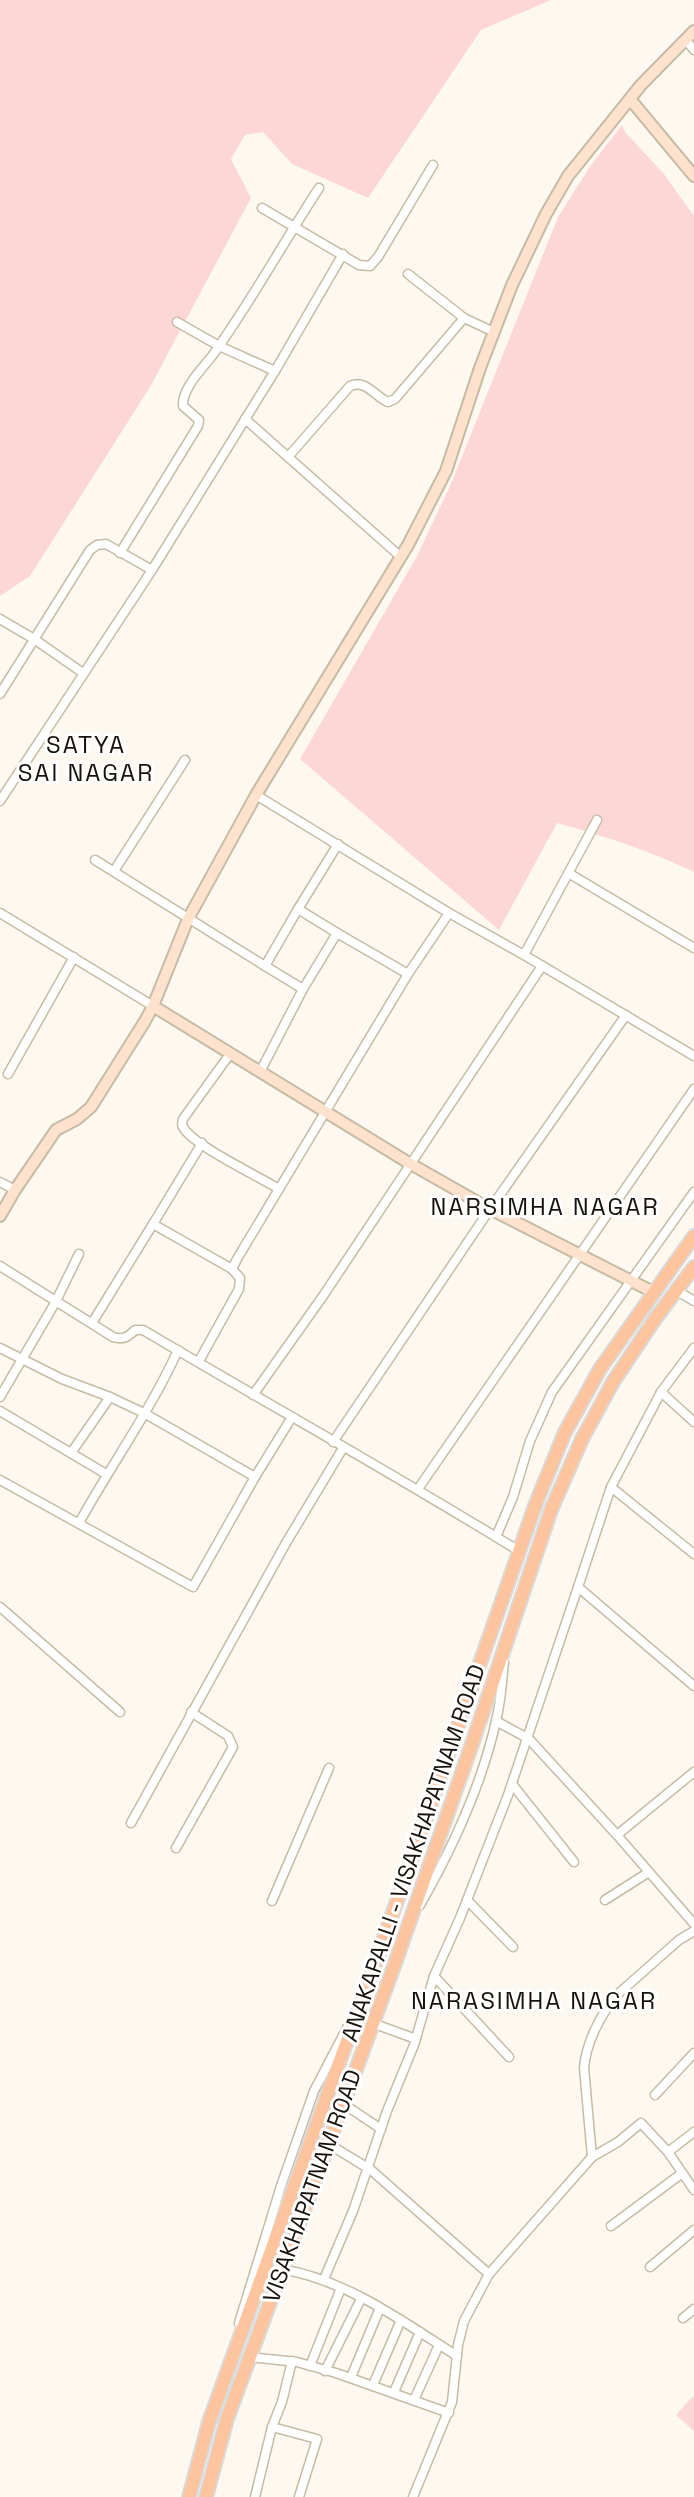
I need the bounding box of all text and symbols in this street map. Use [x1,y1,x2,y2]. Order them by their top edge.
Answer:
district label: SATYA SAI NAGAR [18,729,154,788]
district label: NARSIMHA NAGAR [430,1191,660,1222]
street label: ANAKAPALLI - VISAKHAPATNAM ROAD [334,1660,492,2046]
district label: NARASIMHA NAGAR [411,1985,657,2016]
street label: VISAKHAPATNAM ROAD [256,2065,368,2307]

